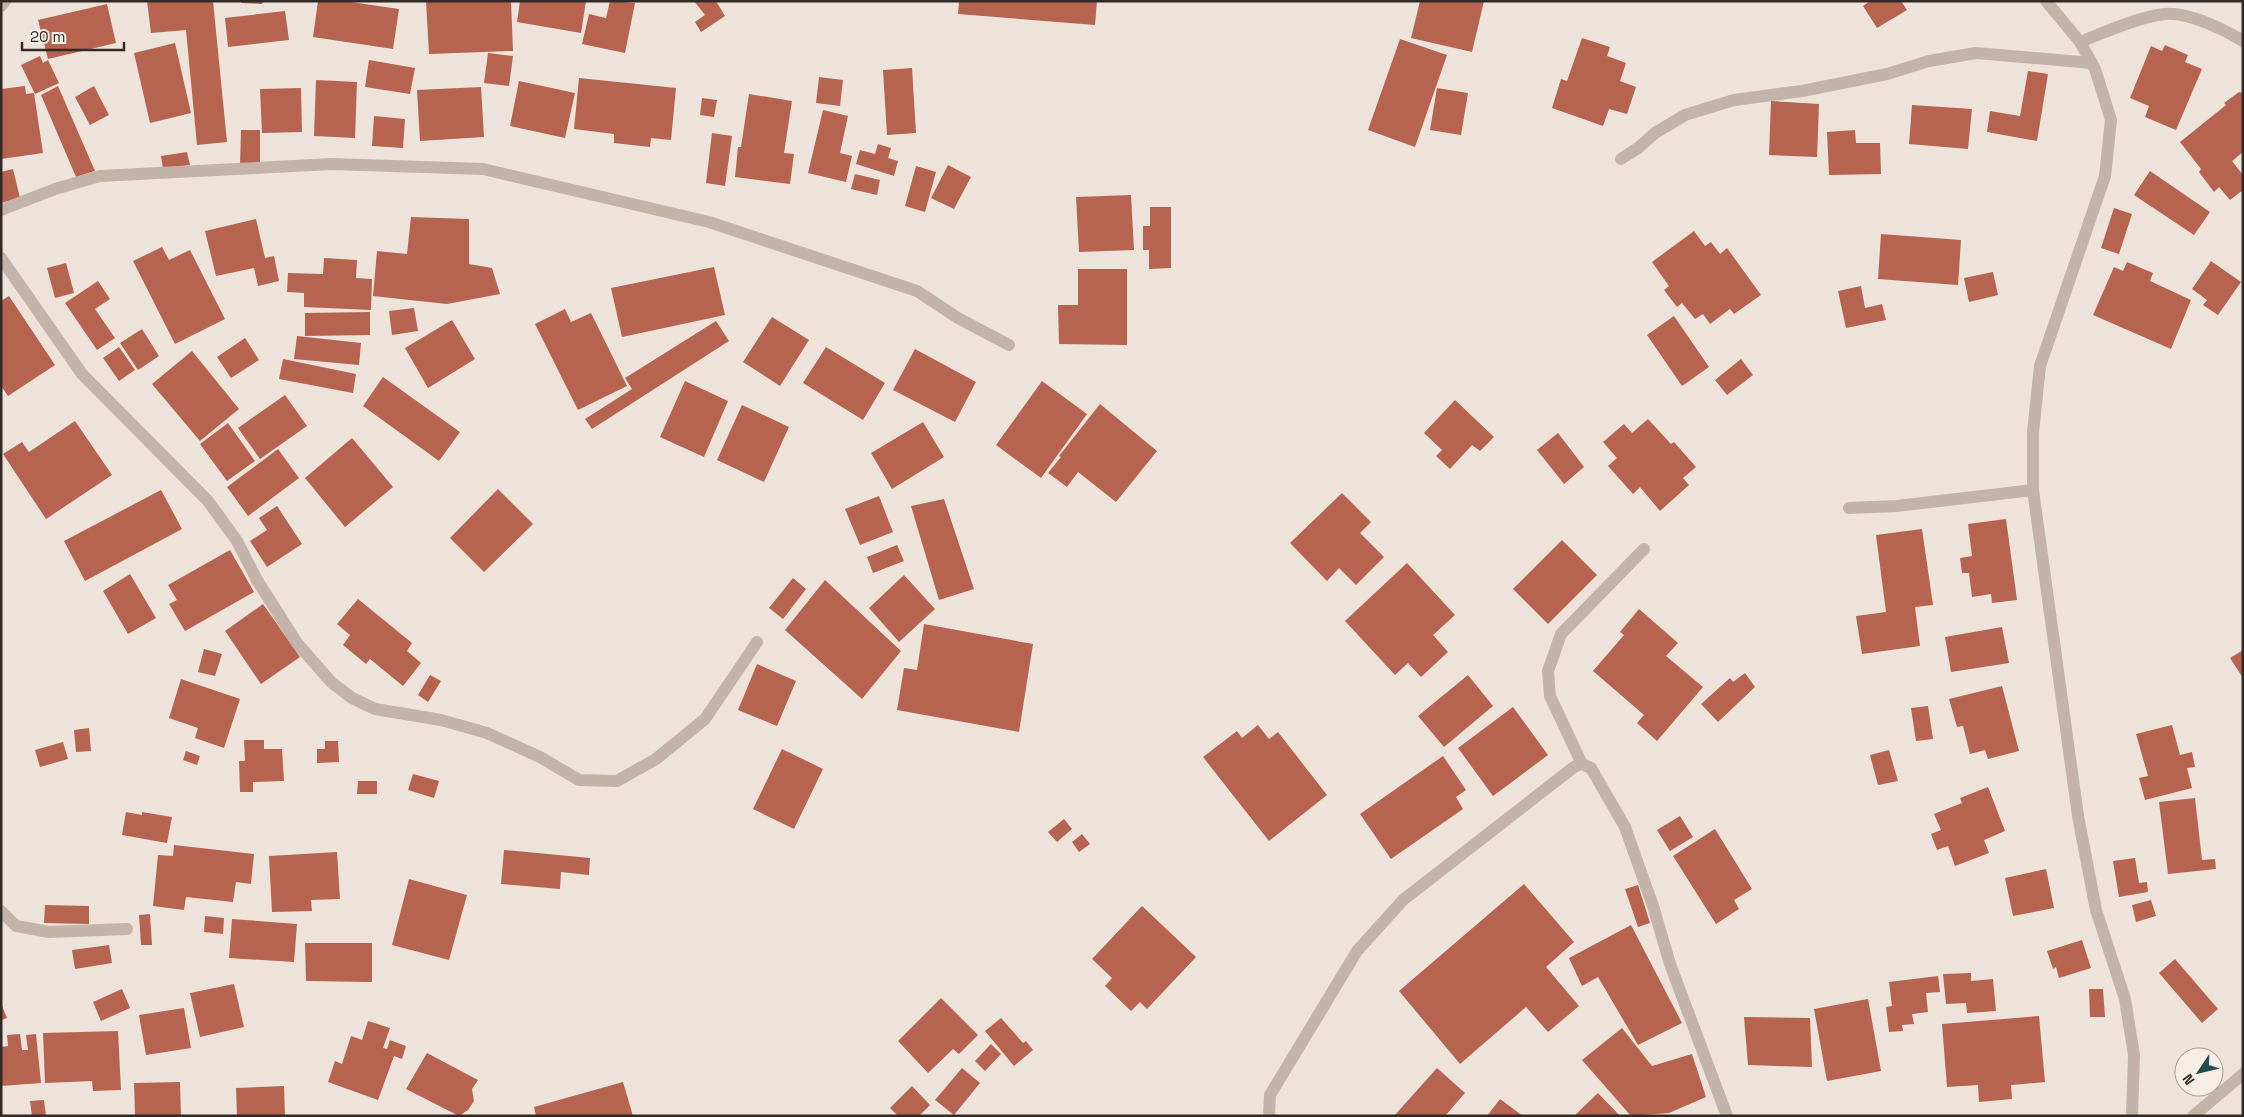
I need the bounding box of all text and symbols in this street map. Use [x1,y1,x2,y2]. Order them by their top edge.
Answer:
scale bar [22,20,125,52]
text: 20 m [30,27,65,46]
north arrow [2174,1047,2224,1097]
text: N [2178,1070,2198,1088]

